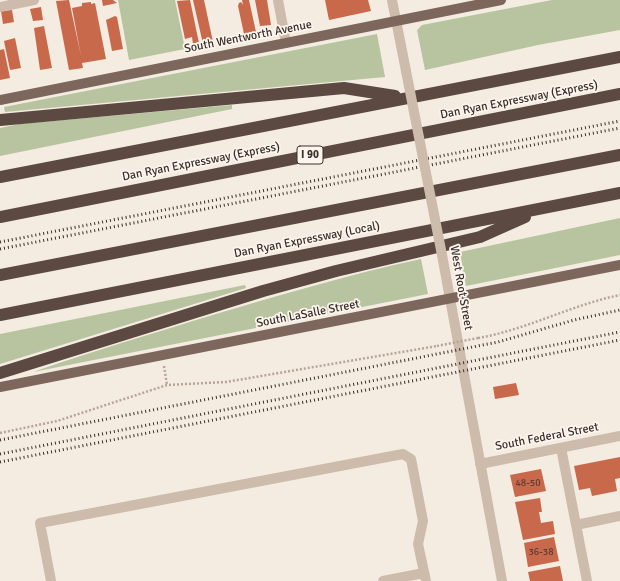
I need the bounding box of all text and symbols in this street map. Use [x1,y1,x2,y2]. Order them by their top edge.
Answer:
street label: South Wentworth Avenue [183,18,313,56]
street label: Dan Ryan Expressway (Express) [439,78,599,122]
street label: Dan Ryan Expressway (Express) [121,140,281,184]
road number: I 90 [297,146,323,164]
street label: Dan Ryan Expressway (Local) [233,219,381,261]
street label: West Root Street [446,245,476,331]
street label: South LaSalle Street [255,297,361,331]
street label: South Federal Street [494,420,600,454]
house number: 48-50 [515,477,541,489]
house number: 36-38 [528,546,554,558]

